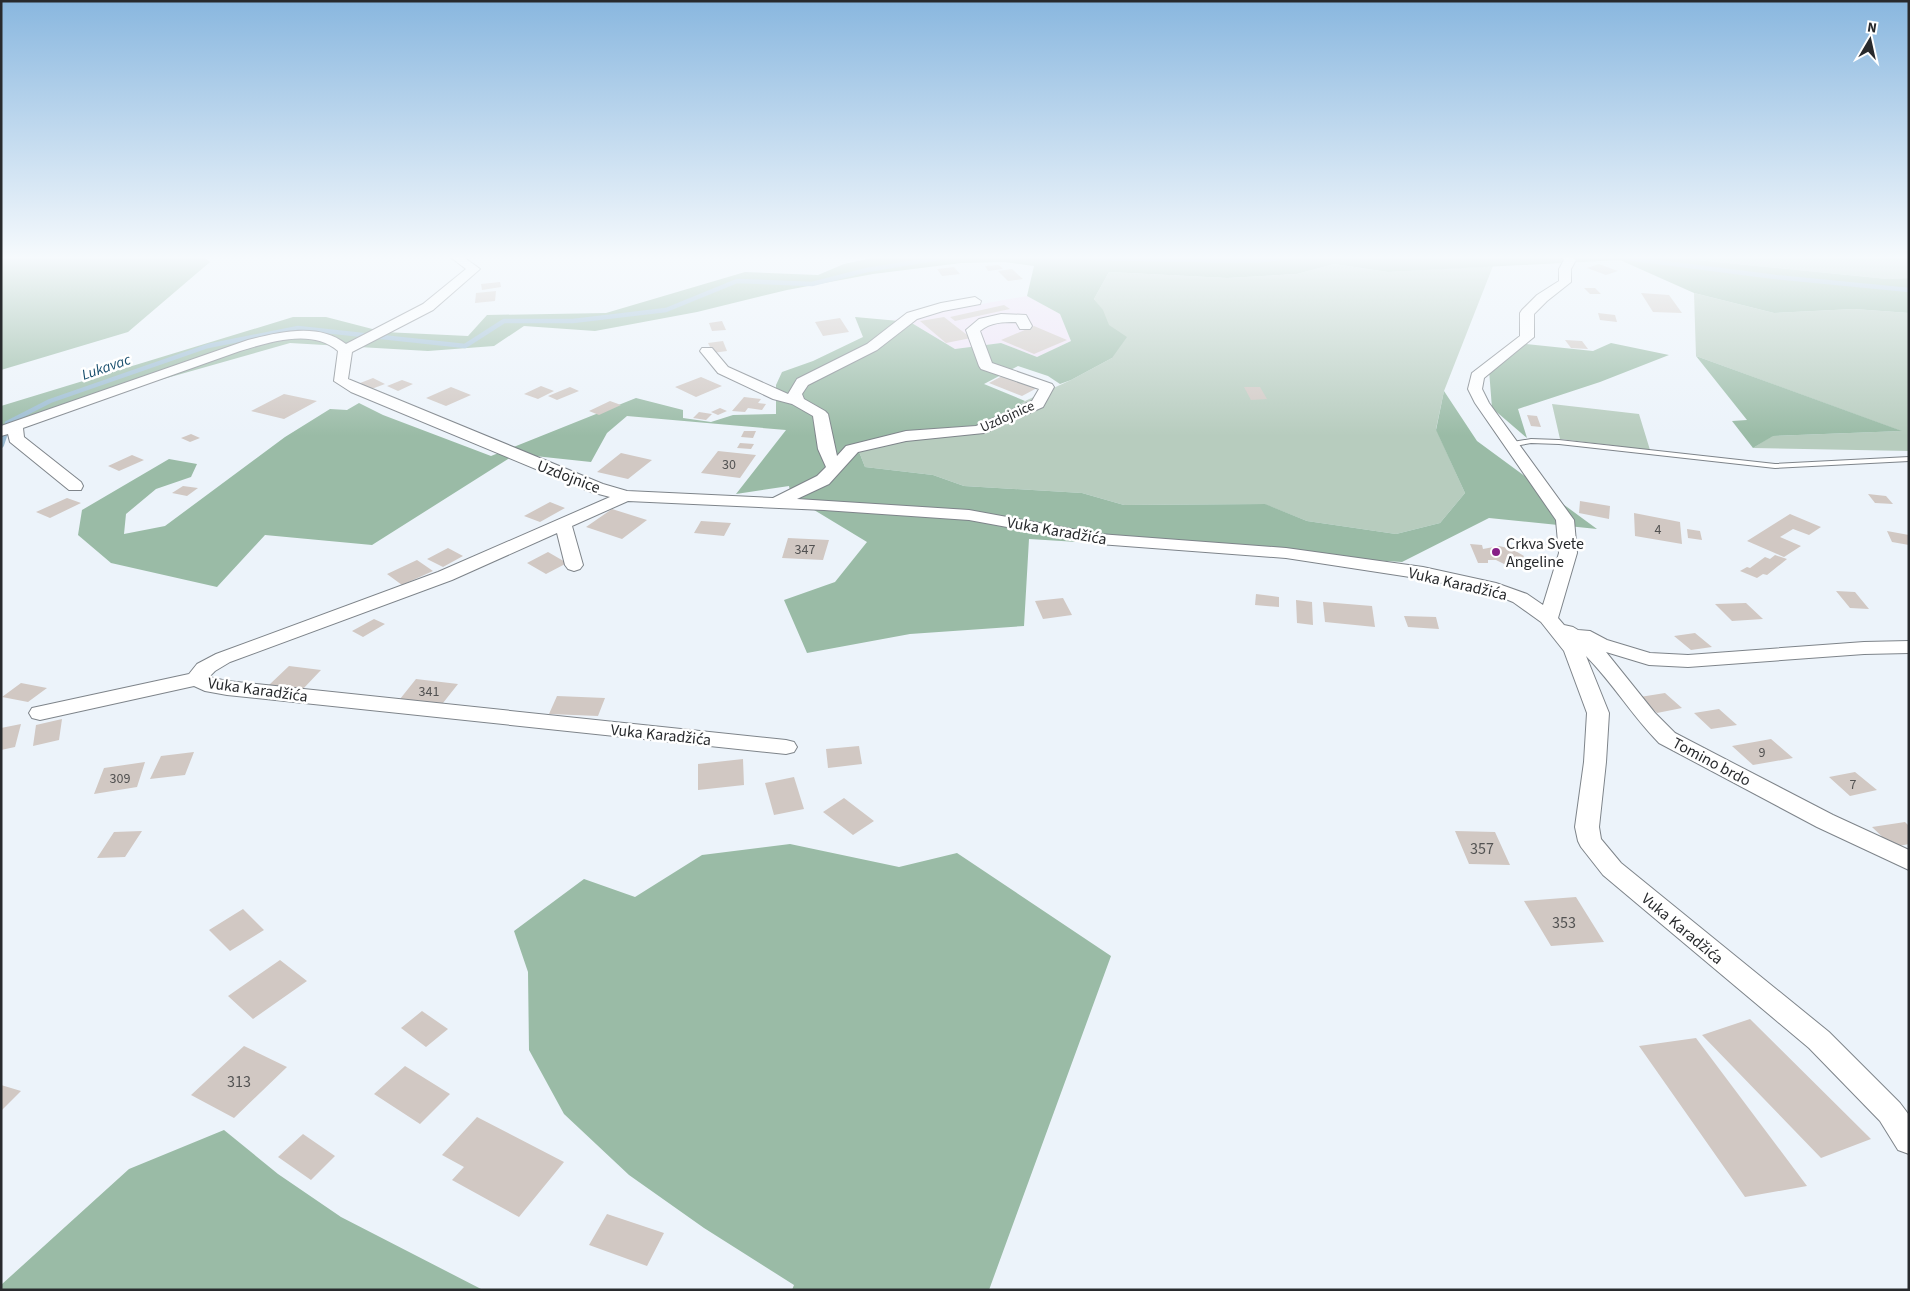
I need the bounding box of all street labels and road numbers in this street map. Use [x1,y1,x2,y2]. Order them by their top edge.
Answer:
street label: Uzdojnice [977,396,1038,438]
street label: Uzdojnice [534,455,603,499]
street label: Vuka Karadžića [1005,511,1108,551]
street label: Vuka Karadžića [1406,562,1509,606]
street label: Vuka Karadžića [206,672,309,708]
street label: Vuka Karadžića [610,719,712,751]
street label: Tomino brdo [1668,732,1755,792]
street label: Vuka Karadžića [1637,888,1728,970]

